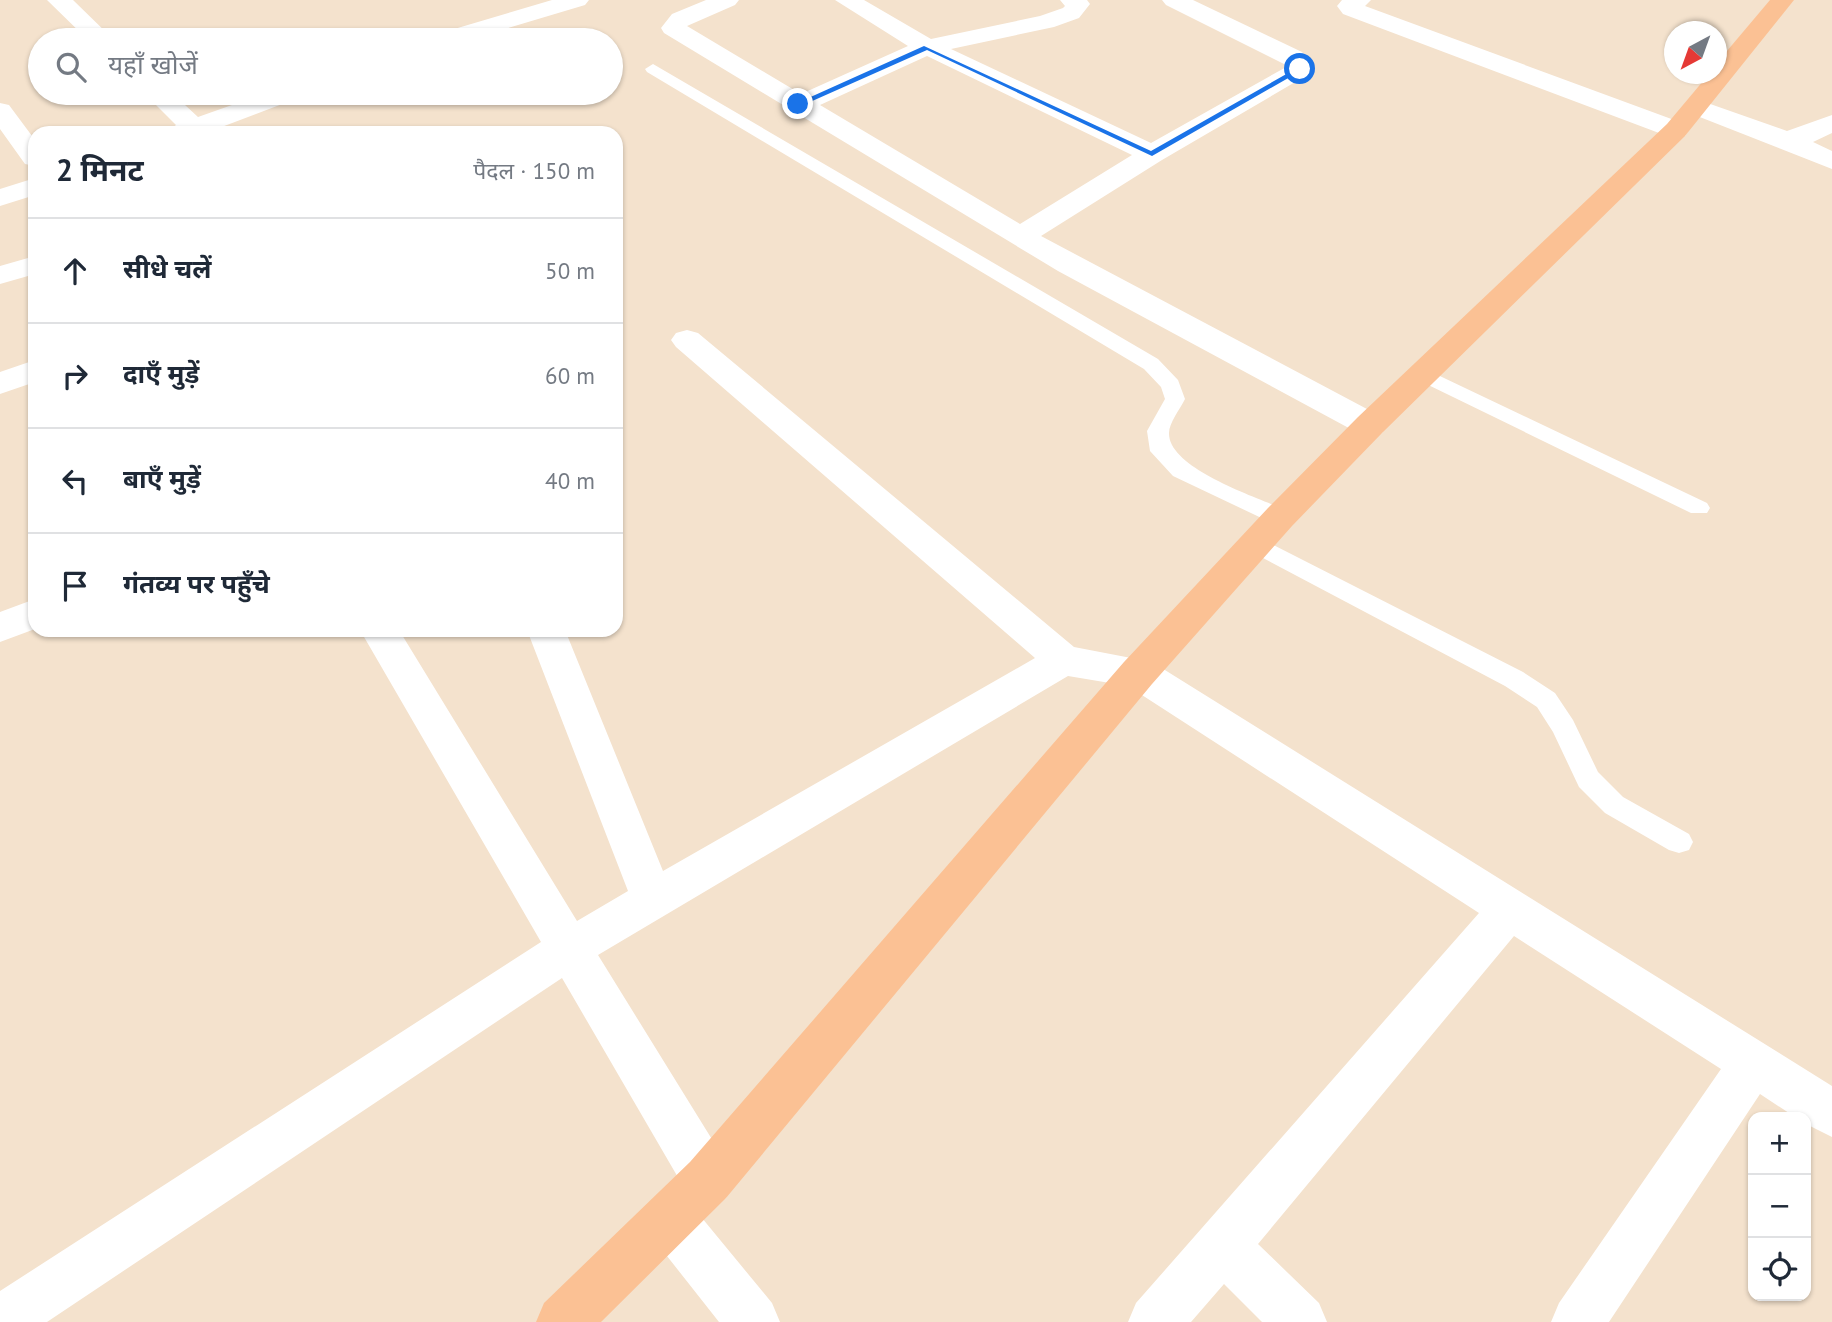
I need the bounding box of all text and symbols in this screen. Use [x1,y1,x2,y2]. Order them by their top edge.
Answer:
north arrow [1664,21,1727,84]
search box [28,28,623,105]
icon: search [52,48,90,86]
text: यहाँ खोजें [108,48,198,81]
route start [1284,53,1315,84]
route end [782,88,813,119]
text: 2 मिनट [56,150,144,189]
text: पैदल · 150 m [473,156,595,185]
icon: ahead [56,252,94,290]
text: सीधे चलें [123,252,212,285]
text: 50 m [545,256,595,285]
icon: right [56,357,94,395]
text: दाएँ मुड़ें [123,357,199,390]
text: 60 m [545,361,595,390]
icon: left [56,462,94,500]
text: बाएँ मुड़ें [123,462,201,495]
text: 40 m [545,466,595,495]
icon: arrive [56,567,94,605]
text: गंतव्य पर पहुँचे [123,567,270,600]
map controls [1748,1112,1811,1301]
button: + [1748,1112,1811,1175]
button: − [1748,1175,1811,1238]
button: locate [1748,1238,1811,1301]

